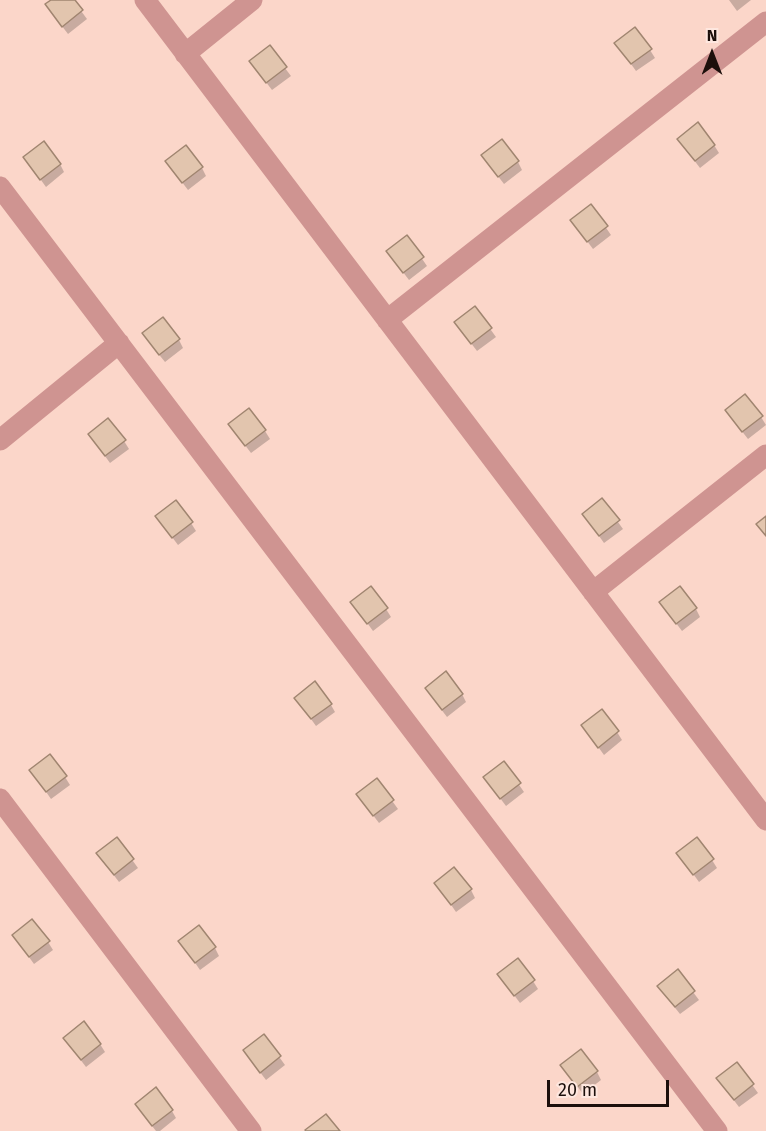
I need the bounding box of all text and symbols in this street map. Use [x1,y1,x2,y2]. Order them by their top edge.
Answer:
north arrow [682,24,742,84]
text: N [707,26,717,45]
scale bar [550,1068,672,1106]
text: 20 m [558,1079,597,1101]

